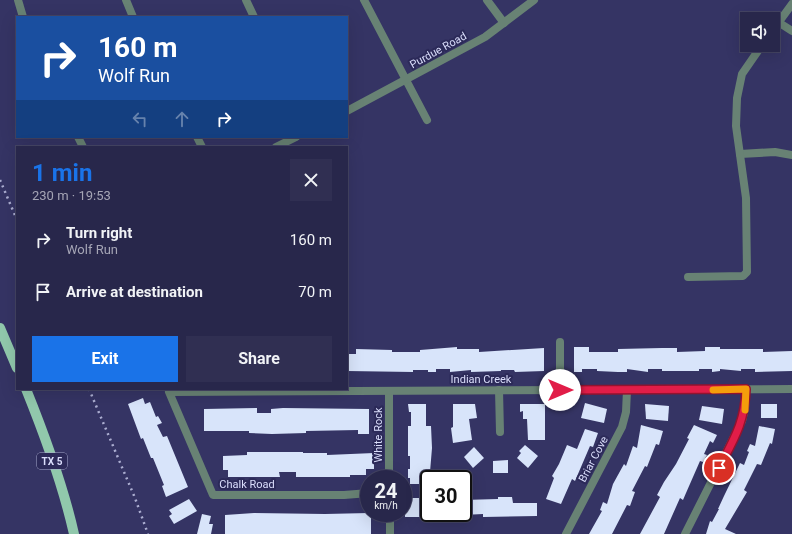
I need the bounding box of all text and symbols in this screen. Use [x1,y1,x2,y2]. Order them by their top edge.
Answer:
map controls [740,12,780,52]
button: sound [740,12,780,52]
street label: Purdue Road [408,30,469,71]
text: 160 m [98,31,177,64]
icon: right [32,32,84,84]
text: Wolf Run [98,65,170,86]
icon: left [129,108,151,130]
icon: ahead [171,108,193,130]
icon: right [213,108,235,130]
text: 1 min [32,159,92,187]
button: close [290,159,332,201]
text: 230 m · 19:53 [32,188,111,203]
text: Turn right [66,224,132,242]
icon: right [32,229,54,251]
text: 160 m [290,231,332,249]
text: Wolf Run [66,242,118,257]
icon: arrive [32,281,54,303]
text: Arrive at destination [66,283,203,301]
text: 70 m [298,283,332,301]
button: Exit [32,336,178,382]
button: Share [186,336,332,382]
position arrow [539,369,581,411]
street label: Indian Creek [451,373,512,386]
street label: White Rock [372,407,385,463]
street label: Briar Cove [576,434,611,484]
pin [702,451,736,485]
road number: TX 5 [37,453,67,469]
icon: arrive [708,457,730,479]
speed limit sign: 30 [420,470,472,522]
street label: Chalk Road [219,478,275,491]
text: 24 [375,479,397,503]
text: km/h [374,500,398,511]

